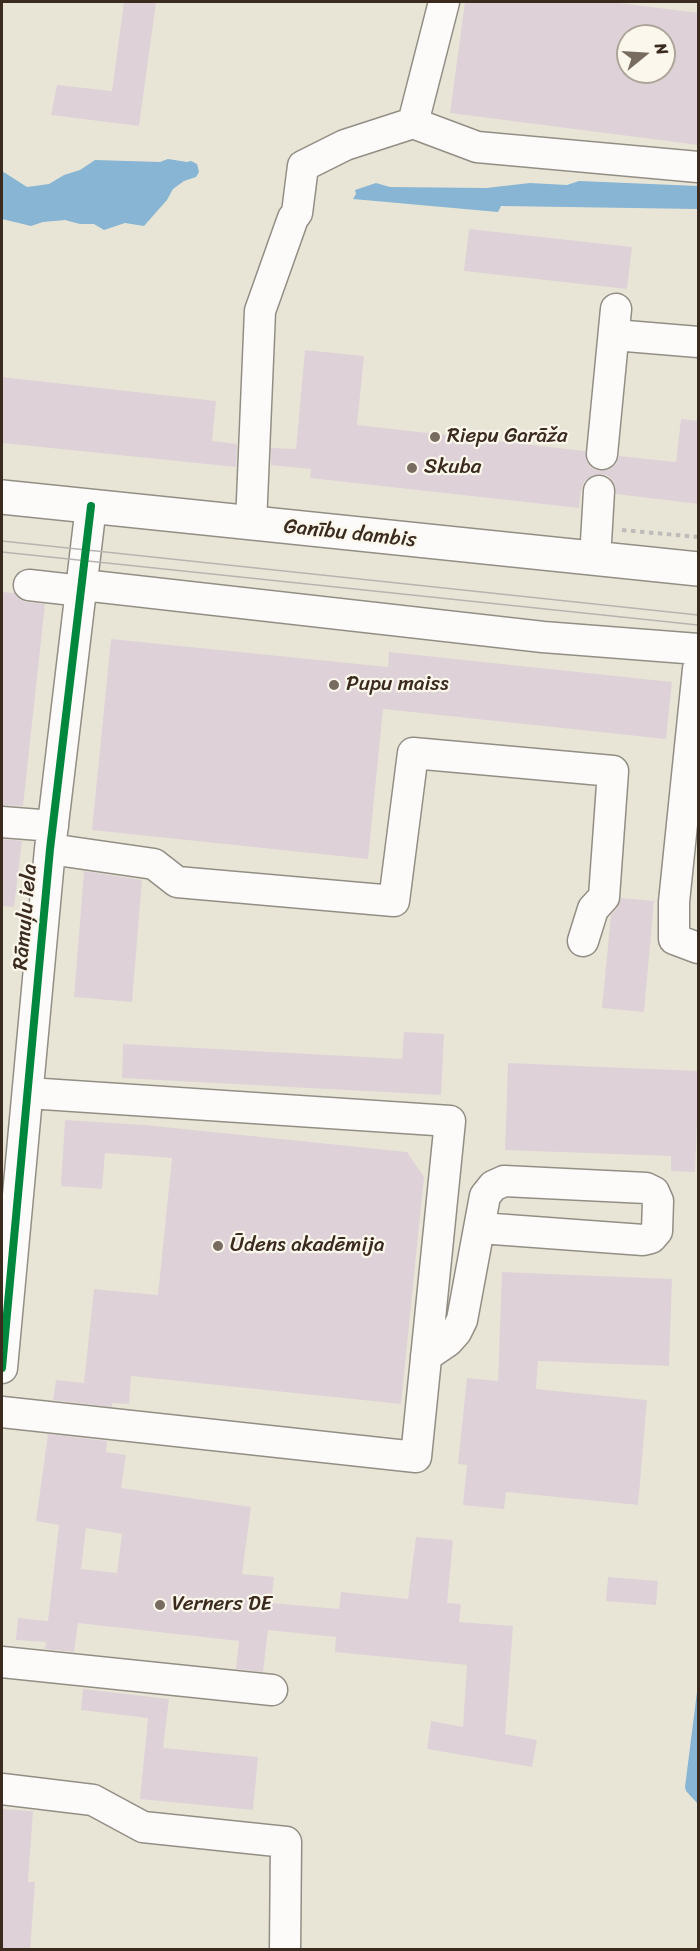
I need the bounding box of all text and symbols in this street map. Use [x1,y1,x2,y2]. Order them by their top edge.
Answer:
north arrow [616,24,676,84]
text: N [646,39,677,59]
place label: Riepu Garāža [447,424,567,450]
marker: Riepu Garāža [428,430,442,444]
place label: Skuba [424,455,481,481]
marker: Skuba [405,461,419,475]
street label: Ganību dambis [283,515,417,553]
place label: Pupu maiss [346,672,449,698]
marker: Pupu maiss [327,678,341,692]
street label: Rāmuļu iela [9,863,43,971]
place label: Ūdens akadēmija [230,1233,385,1259]
marker: Ūdens akadēmija [211,1239,225,1253]
place label: Verners DE [172,1592,272,1618]
marker: Verners DE [153,1598,167,1612]

